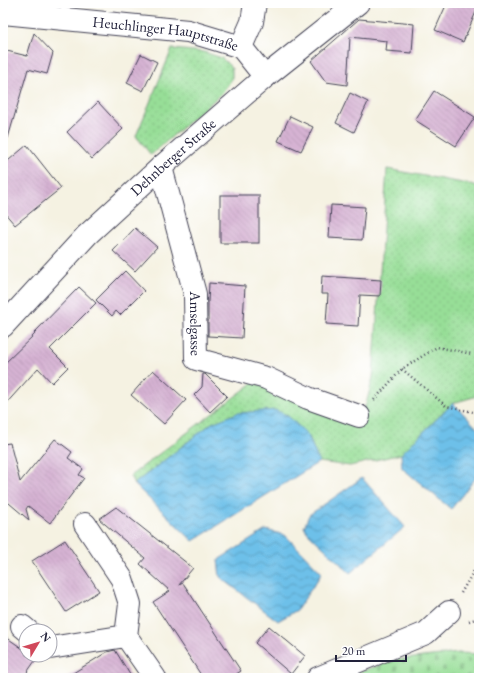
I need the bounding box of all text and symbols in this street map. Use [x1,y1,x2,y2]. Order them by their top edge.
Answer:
street label: Heuchlinger Hauptstraße [92,12,241,55]
street label: Dehnberger Straße [126,114,220,200]
street label: Amselgasse [186,290,206,356]
north arrow [18,623,58,663]
text: N [38,629,54,645]
scale bar [336,637,406,663]
text: 20 m [342,643,366,659]

